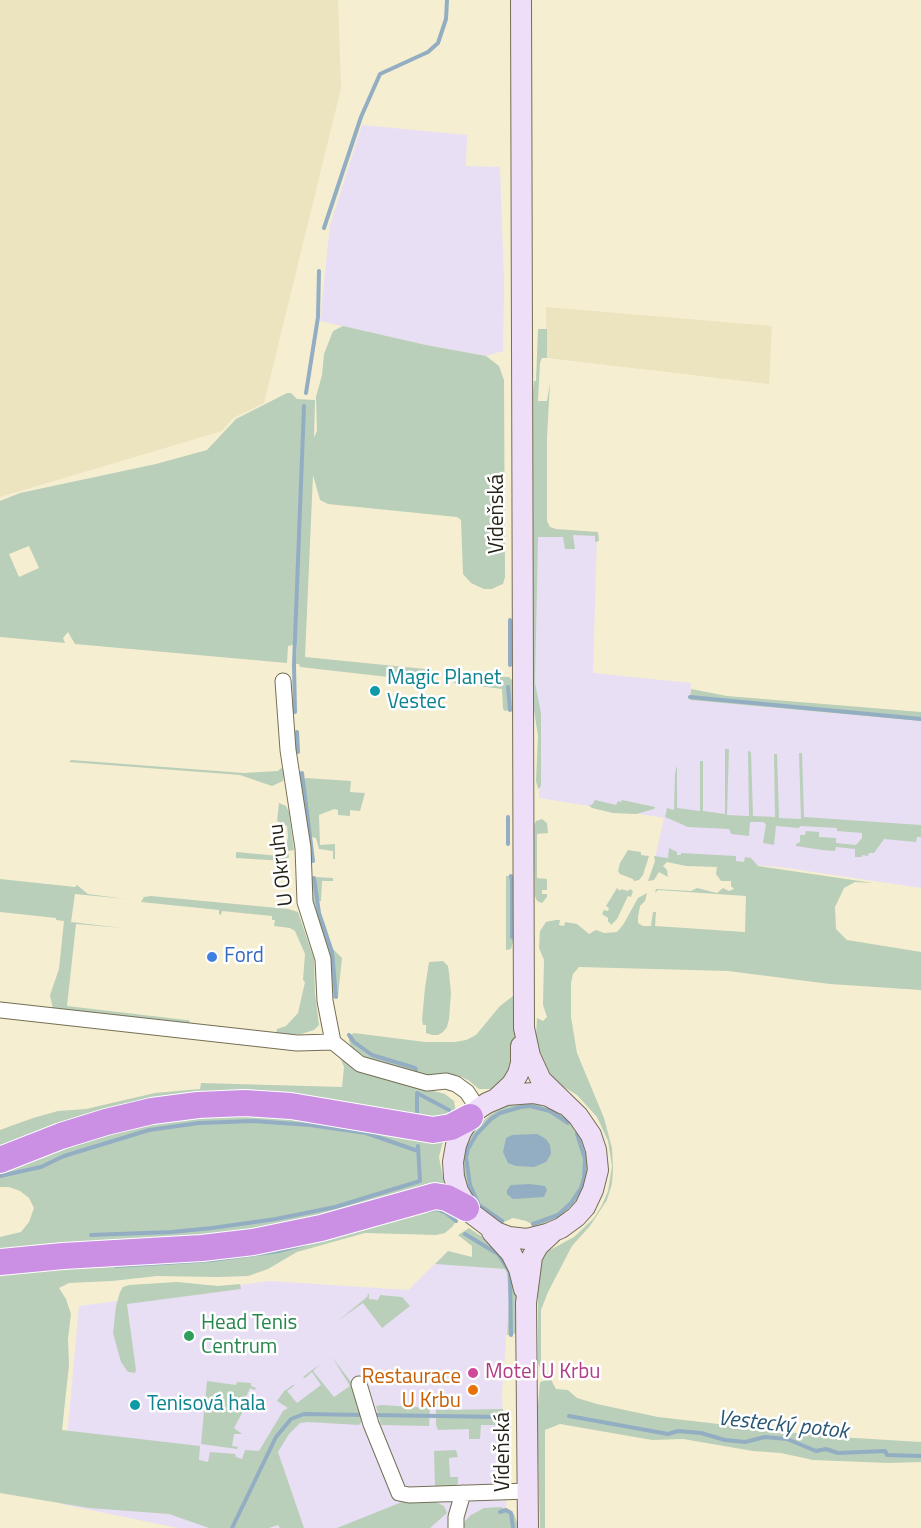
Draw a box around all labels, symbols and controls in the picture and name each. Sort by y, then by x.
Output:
street label: Vídeňská [485,474,511,554]
place label: Magic Planet Vestec [387,666,501,716]
marker: Magic Planet Vestec [368,684,382,698]
street label: U Okruhu [264,822,300,908]
place label: Ford [224,944,264,970]
marker: Ford [205,950,219,964]
place label: Head Tenis Centrum [201,1311,297,1361]
marker: Head Tenis Centrum [182,1329,196,1343]
place label: Motel U Krbu [485,1360,600,1386]
place label: Restaurace U Krbu [361,1365,461,1415]
marker: Motel U Krbu [466,1366,480,1380]
marker: Restaurace U Krbu [466,1383,480,1397]
place label: Tenisová hala [147,1392,266,1418]
marker: Tenisová hala [128,1398,142,1412]
water label: Vestecký potok [716,1406,850,1446]
street label: Vídeňská [491,1412,517,1492]

